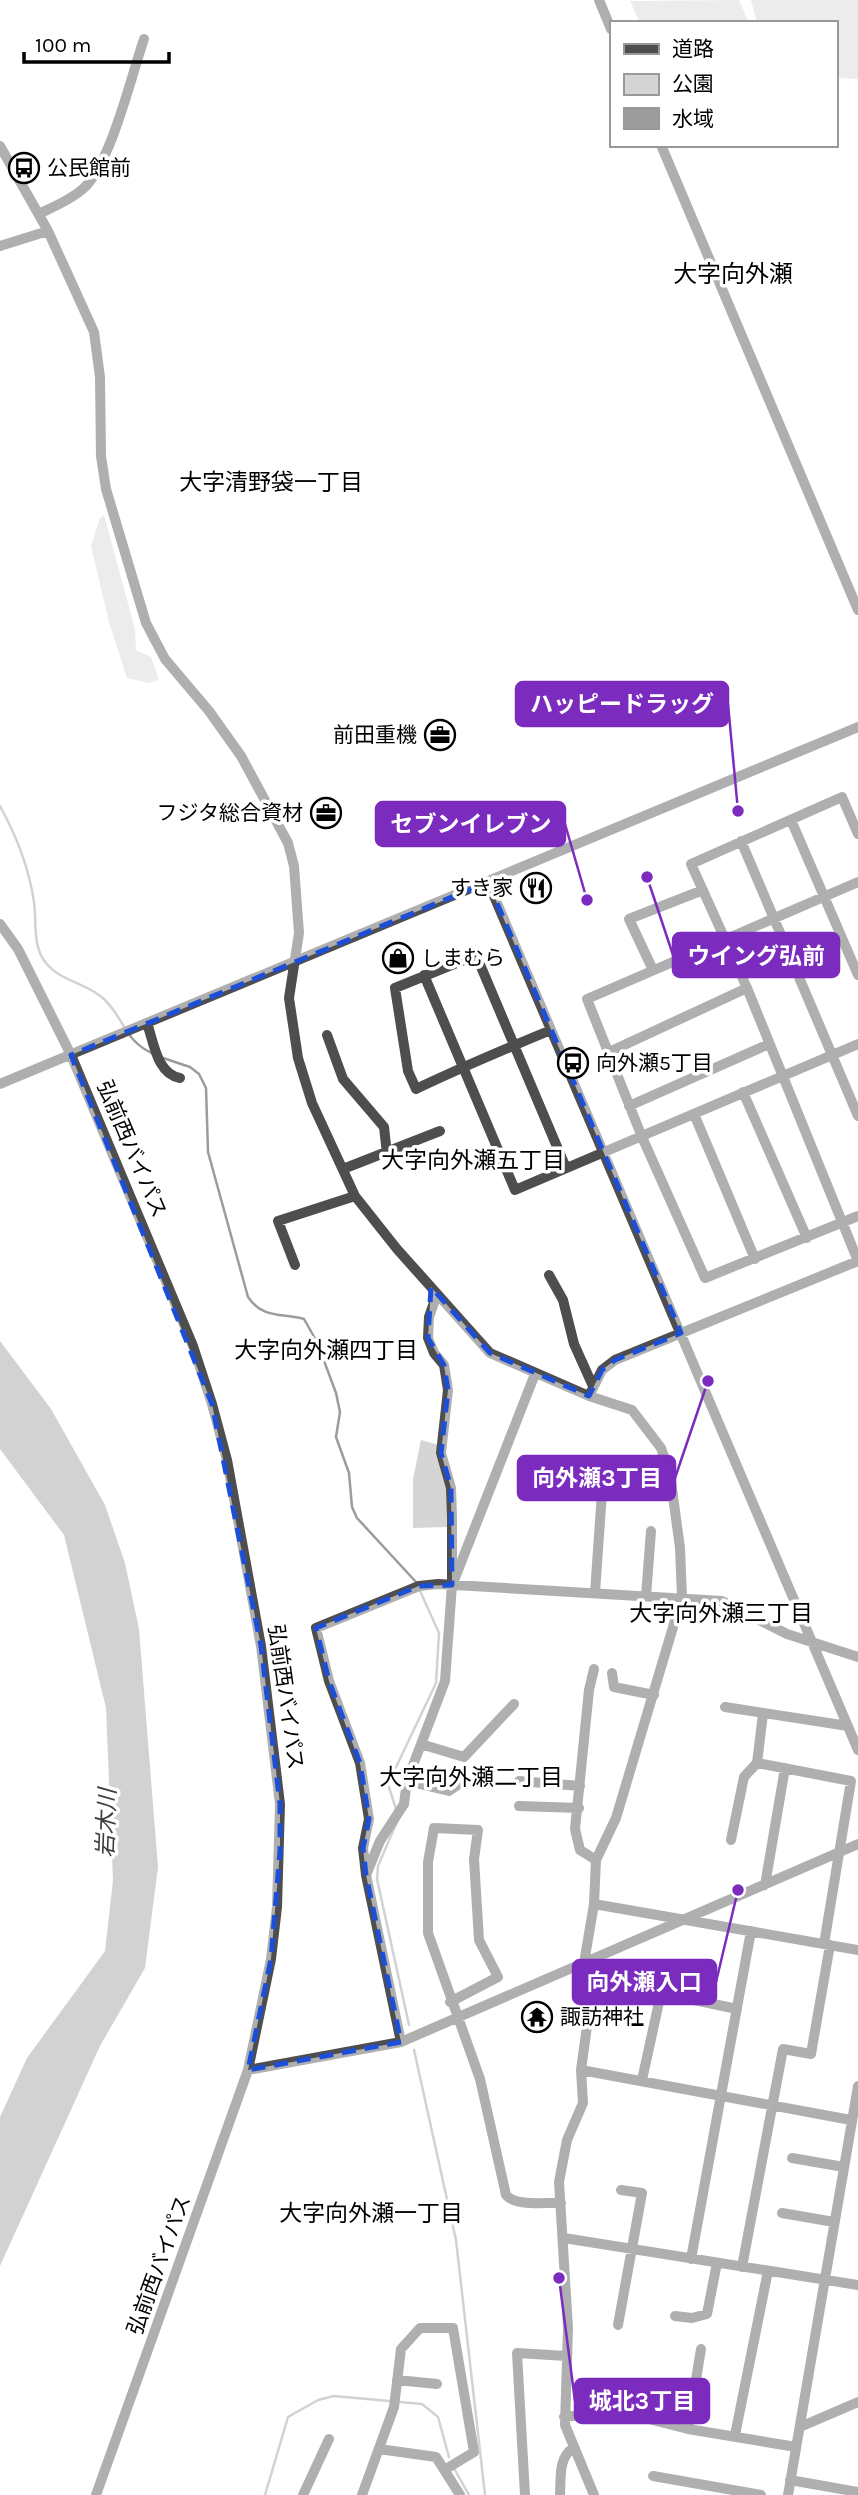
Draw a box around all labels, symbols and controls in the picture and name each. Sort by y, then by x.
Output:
scale bar [24,21,170,65]
legend [610,21,837,147]
text: 100 m [35,33,92,57]
text: 道路 [672,37,714,61]
text: 公園 [672,72,714,96]
text: 水域 [672,107,714,131]
bus stop icon: 公民館前 [7,151,41,185]
place label: 公民館前 [47,156,131,180]
district label: 大字向外瀬 [673,260,793,288]
district label: 大字清野袋一丁目 [179,469,363,496]
callout: ハッピードラッグ [516,682,728,726]
text: ハッピードラッグ [530,691,714,718]
office icon: 前田重機 [423,718,457,752]
place label: 前田重機 [333,723,417,747]
office icon: フジタ総合資材 [309,796,343,830]
place label: フジタ総合資材 [156,801,303,825]
callout: セブンイレブン [376,802,565,846]
text: セブンイレブン [391,811,552,838]
restaurant icon: すき家 [519,871,553,905]
place label: すき家 [450,876,513,900]
callout: ウイング弘前 [673,933,839,977]
shop icon: しまむら [381,941,415,975]
text: ウイング弘前 [687,943,825,970]
place label: しまむら [421,946,505,970]
bus stop icon: 向外瀬5丁目 [556,1046,590,1080]
place label: 向外瀬5丁目 [596,1051,713,1075]
street label: 弘前西バイパス [92,1077,172,1221]
district label: 大字向外瀬五丁目 [381,1147,565,1174]
district label: 大字向外瀬四丁目 [234,1337,418,1364]
callout: 向外瀬3丁目 [518,1456,675,1500]
text: 向外瀬3丁目 [532,1465,662,1492]
district label: 大字向外瀬三丁目 [629,1600,813,1627]
street label: 弘前西バイパス [264,1623,308,1771]
district label: 大字向外瀬二丁目 [379,1764,563,1791]
water label: 岩木川 [92,1785,121,1858]
callout: 向外瀬入口 [573,1960,716,2004]
text: 向外瀬入口 [587,1969,702,1996]
temple icon: 諏訪神社 [520,2000,554,2034]
place label: 諏訪神社 [560,2005,644,2029]
street label: 弘前西バイパス [123,2192,195,2338]
district label: 大字向外瀬一丁目 [279,2200,463,2227]
callout: 城北3丁目 [575,2379,709,2423]
text: 城北3丁目 [589,2388,695,2415]

